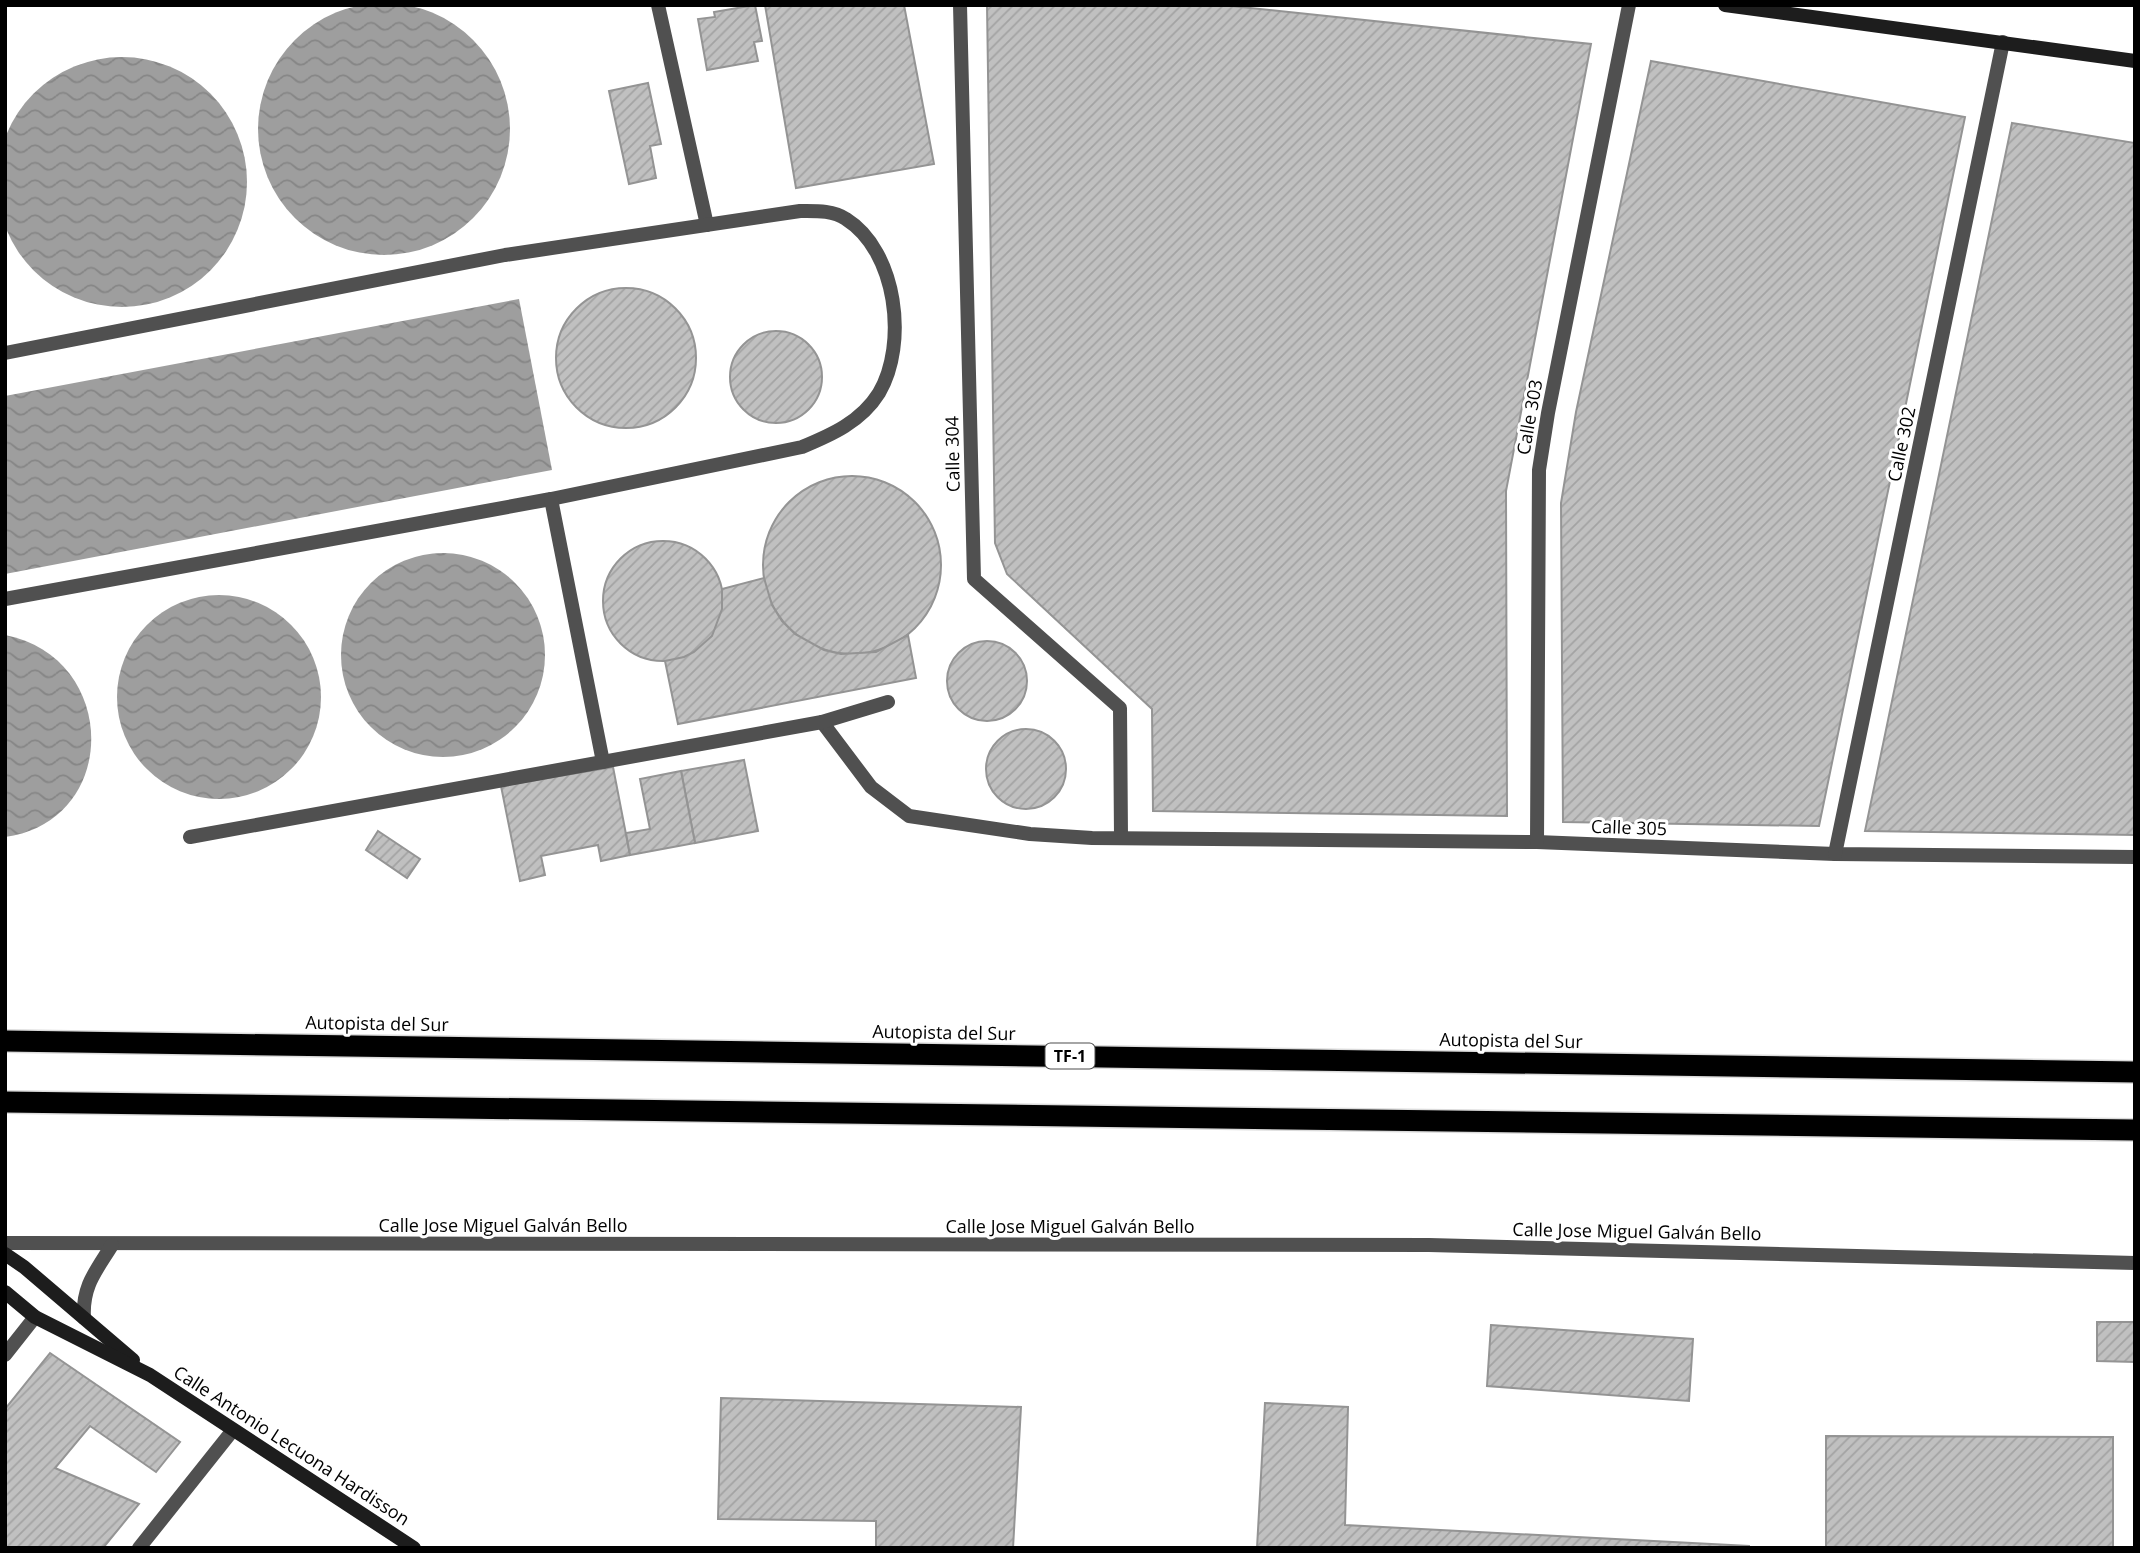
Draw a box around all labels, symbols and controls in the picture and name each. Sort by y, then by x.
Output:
street label: Calle 303 [1511,377,1547,457]
street label: Calle 302 [1881,404,1921,484]
street label: Calle 304 [939,416,965,492]
street label: Calle 305 [1591,814,1667,840]
street label: Autopista del Sur [305,1010,450,1036]
street label: Autopista del Sur [872,1019,1017,1045]
street label: Autopista del Sur [1439,1027,1584,1053]
road number: TF-1 [1046,1044,1094,1068]
street label: Calle Jose Miguel Galván Bello [378,1213,628,1237]
street label: Calle Jose Miguel Galván Bello [945,1214,1195,1238]
street label: Calle Jose Miguel Galván Bello [1512,1217,1762,1245]
street label: Calle Antonio Lecuona Hardisson [169,1360,415,1530]

